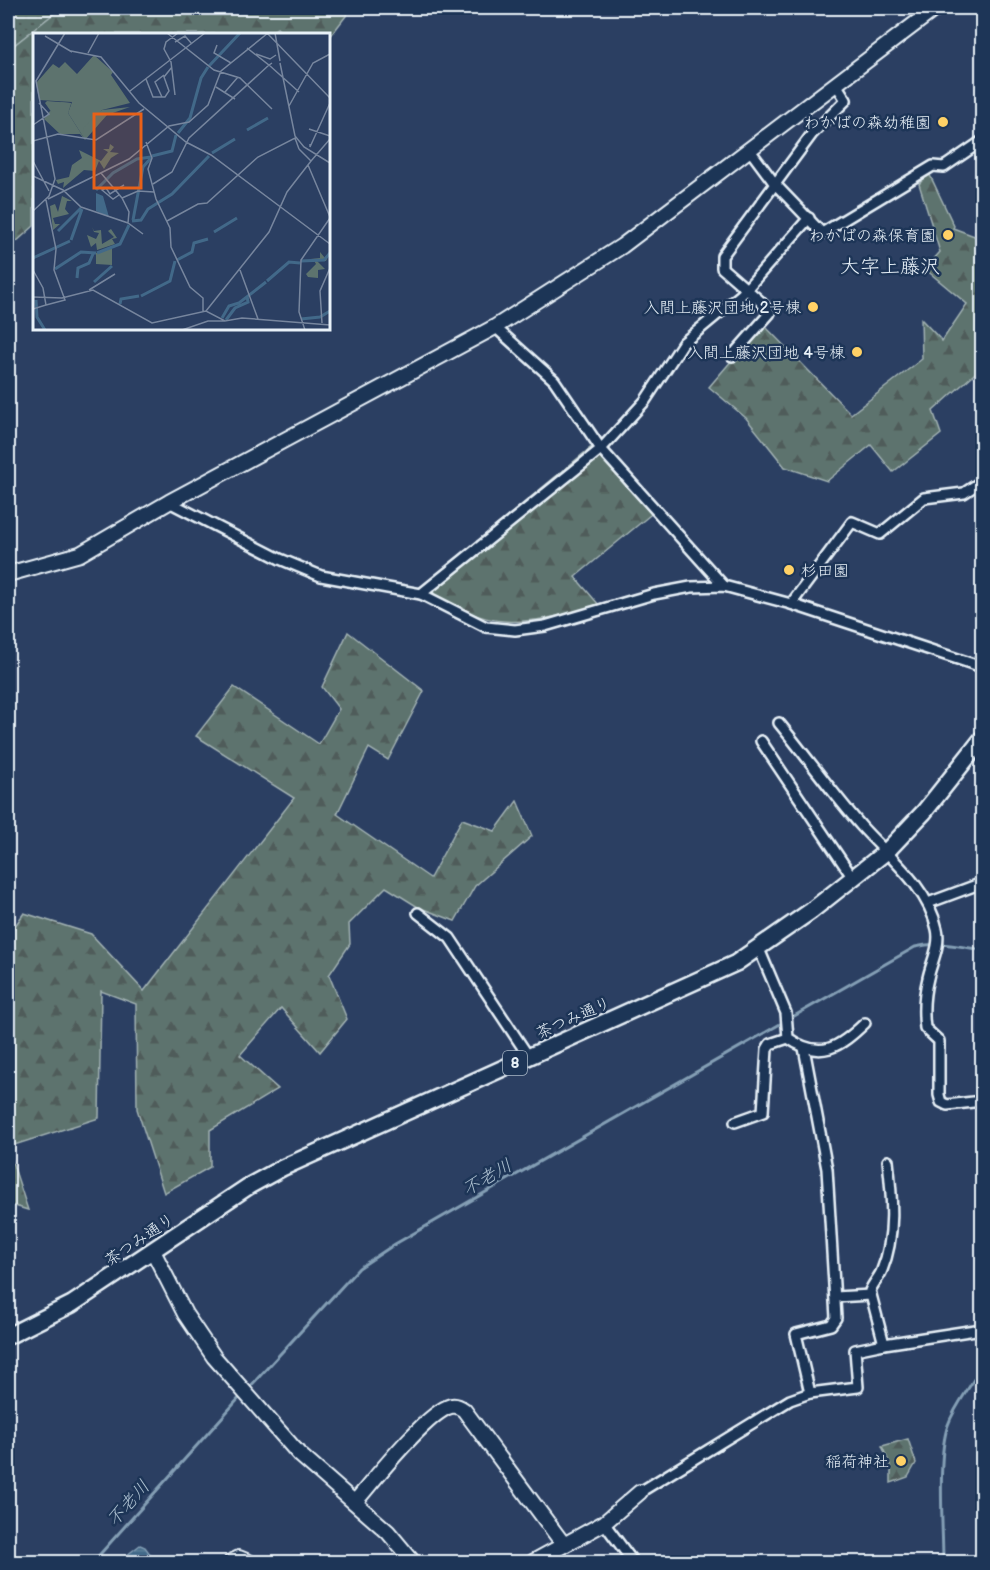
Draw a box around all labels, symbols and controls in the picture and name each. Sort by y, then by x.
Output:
inset map [33,33,330,330]
place label: わかばの森幼稚園 [804,114,931,133]
marker: わかばの森幼稚園 [936,115,950,129]
place label: わかばの森保育園 [809,227,936,246]
marker: わかばの森保育園 [941,228,955,242]
district label: 大字上藤沢 [840,255,940,279]
place label: 入間上藤沢団地 2号棟 [643,299,801,318]
marker: 入間上藤沢団地 2号棟 [806,300,820,314]
place label: 入間上藤沢団地 4号棟 [687,344,845,363]
marker: 入間上藤沢団地 4号棟 [850,345,864,359]
place label: 杉田園 [801,562,849,581]
marker: 杉田園 [782,563,796,577]
street label: 茶つみ通り [533,993,614,1043]
road number: 8 [503,1051,527,1075]
water label: 不老川 [459,1155,516,1200]
street label: 茶つみ通り [101,1210,178,1270]
place label: 稲荷神社 [825,1453,889,1472]
marker: 稲荷神社 [894,1454,908,1468]
water label: 不老川 [103,1476,154,1530]

